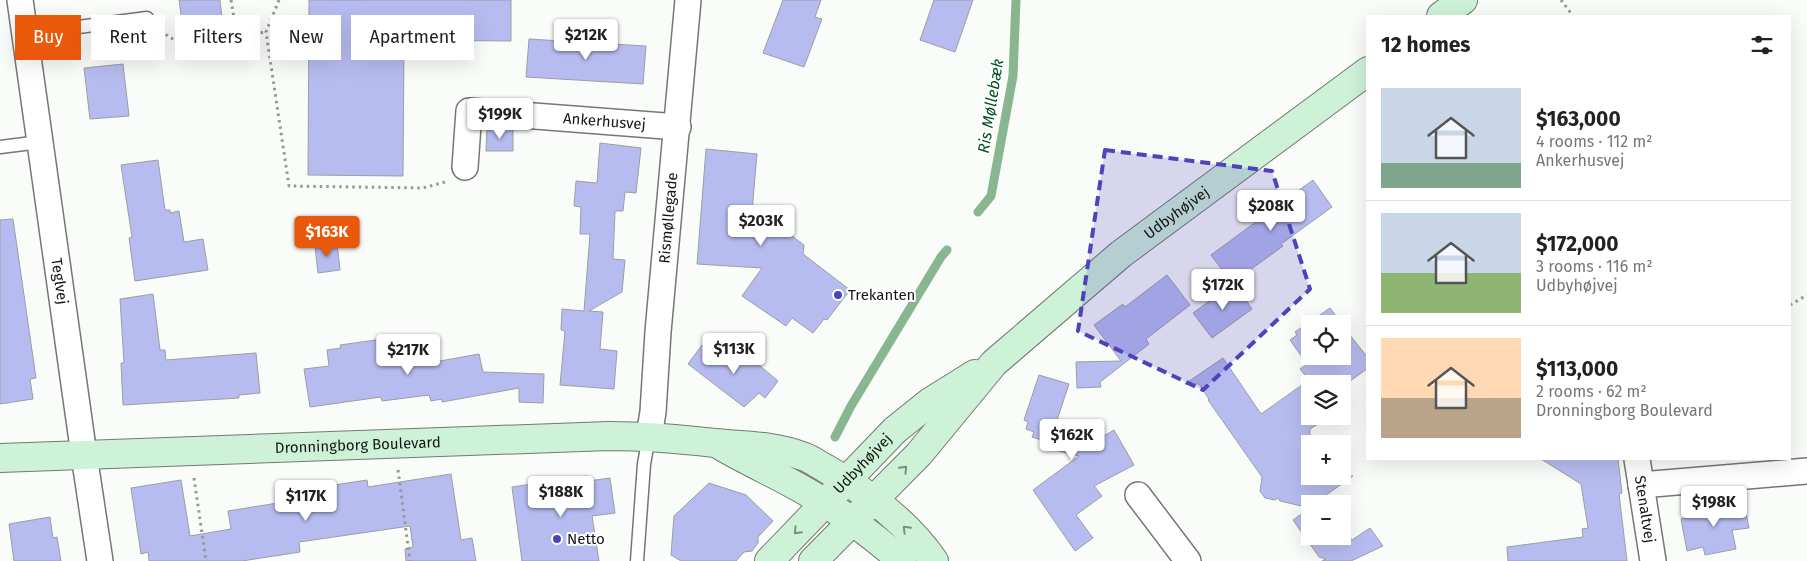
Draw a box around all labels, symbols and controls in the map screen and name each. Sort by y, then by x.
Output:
chip: Buy [15,15,81,60]
chip: Rent [91,15,165,60]
chip: Filters [175,15,260,60]
chip: New [270,15,341,60]
chip: Apartment [351,15,474,60]
pin: $212K [551,18,621,61]
text: $212K [565,25,607,44]
icon: filters [1748,31,1776,59]
text: 12 homes [1381,32,1470,58]
water label: Ris Møllebæk [974,57,1007,155]
pin: $199K [465,98,535,140]
text: $199K [478,104,522,123]
text: $163,000 [1536,106,1621,132]
icon: home [1421,108,1481,168]
street label: Ankerhusvej [562,109,647,134]
text: 4 rooms · 112 m² [1536,132,1652,151]
text: Ankerhusvej [1536,151,1624,170]
street label: Rismøllegade [655,171,681,264]
street label: Udbyhøjvej [1140,183,1213,243]
pin: $208K [1236,190,1306,232]
text: $208K [1248,196,1294,215]
pin: $203K [726,204,796,247]
text: $203K [739,211,783,230]
pin: $163K [292,216,362,258]
text: $163K [306,222,348,241]
text: $172,000 [1536,231,1619,257]
icon: home [1421,233,1481,293]
street label: Teglvej [47,257,72,306]
text: 3 rooms · 116 m² [1536,257,1653,276]
pin: $172K [1188,268,1258,311]
text: $172K [1202,275,1244,294]
text: Udbyhøjvej [1536,276,1618,295]
place label: Trekanten [848,286,915,304]
marker: Trekanten [832,289,844,301]
map controls [1301,315,1351,545]
button: locate [1301,315,1351,365]
pin: $113K [699,332,769,375]
pin: $217K [373,334,443,376]
text: $113K [713,339,755,358]
text: $217K [387,340,429,359]
text: $113,000 [1536,356,1618,382]
icon: home [1421,358,1481,418]
button: layers [1301,375,1351,425]
text: 2 rooms · 62 m² [1536,382,1647,401]
text: Dronningborg Boulevard [1536,401,1713,420]
pin: $162K [1037,418,1107,461]
text: $162K [1051,425,1093,444]
street label: Udbyhøjvej [830,430,896,498]
street label: Dronningborg Boulevard [274,433,441,457]
button: + [1301,435,1351,485]
one-way arrow [898,465,907,474]
street label: Stenaltvej [1631,474,1659,544]
pin: $188K [526,476,596,518]
pin: $117K [271,480,341,522]
text: $188K [539,482,583,501]
text: $117K [286,486,326,505]
pin: $198K [1679,486,1749,528]
text: $198K [1692,492,1736,511]
button: − [1301,495,1351,545]
one-way arrow [793,526,802,535]
one-way arrow [903,526,912,535]
place label: Netto [567,530,605,548]
marker: Netto [551,533,563,545]

